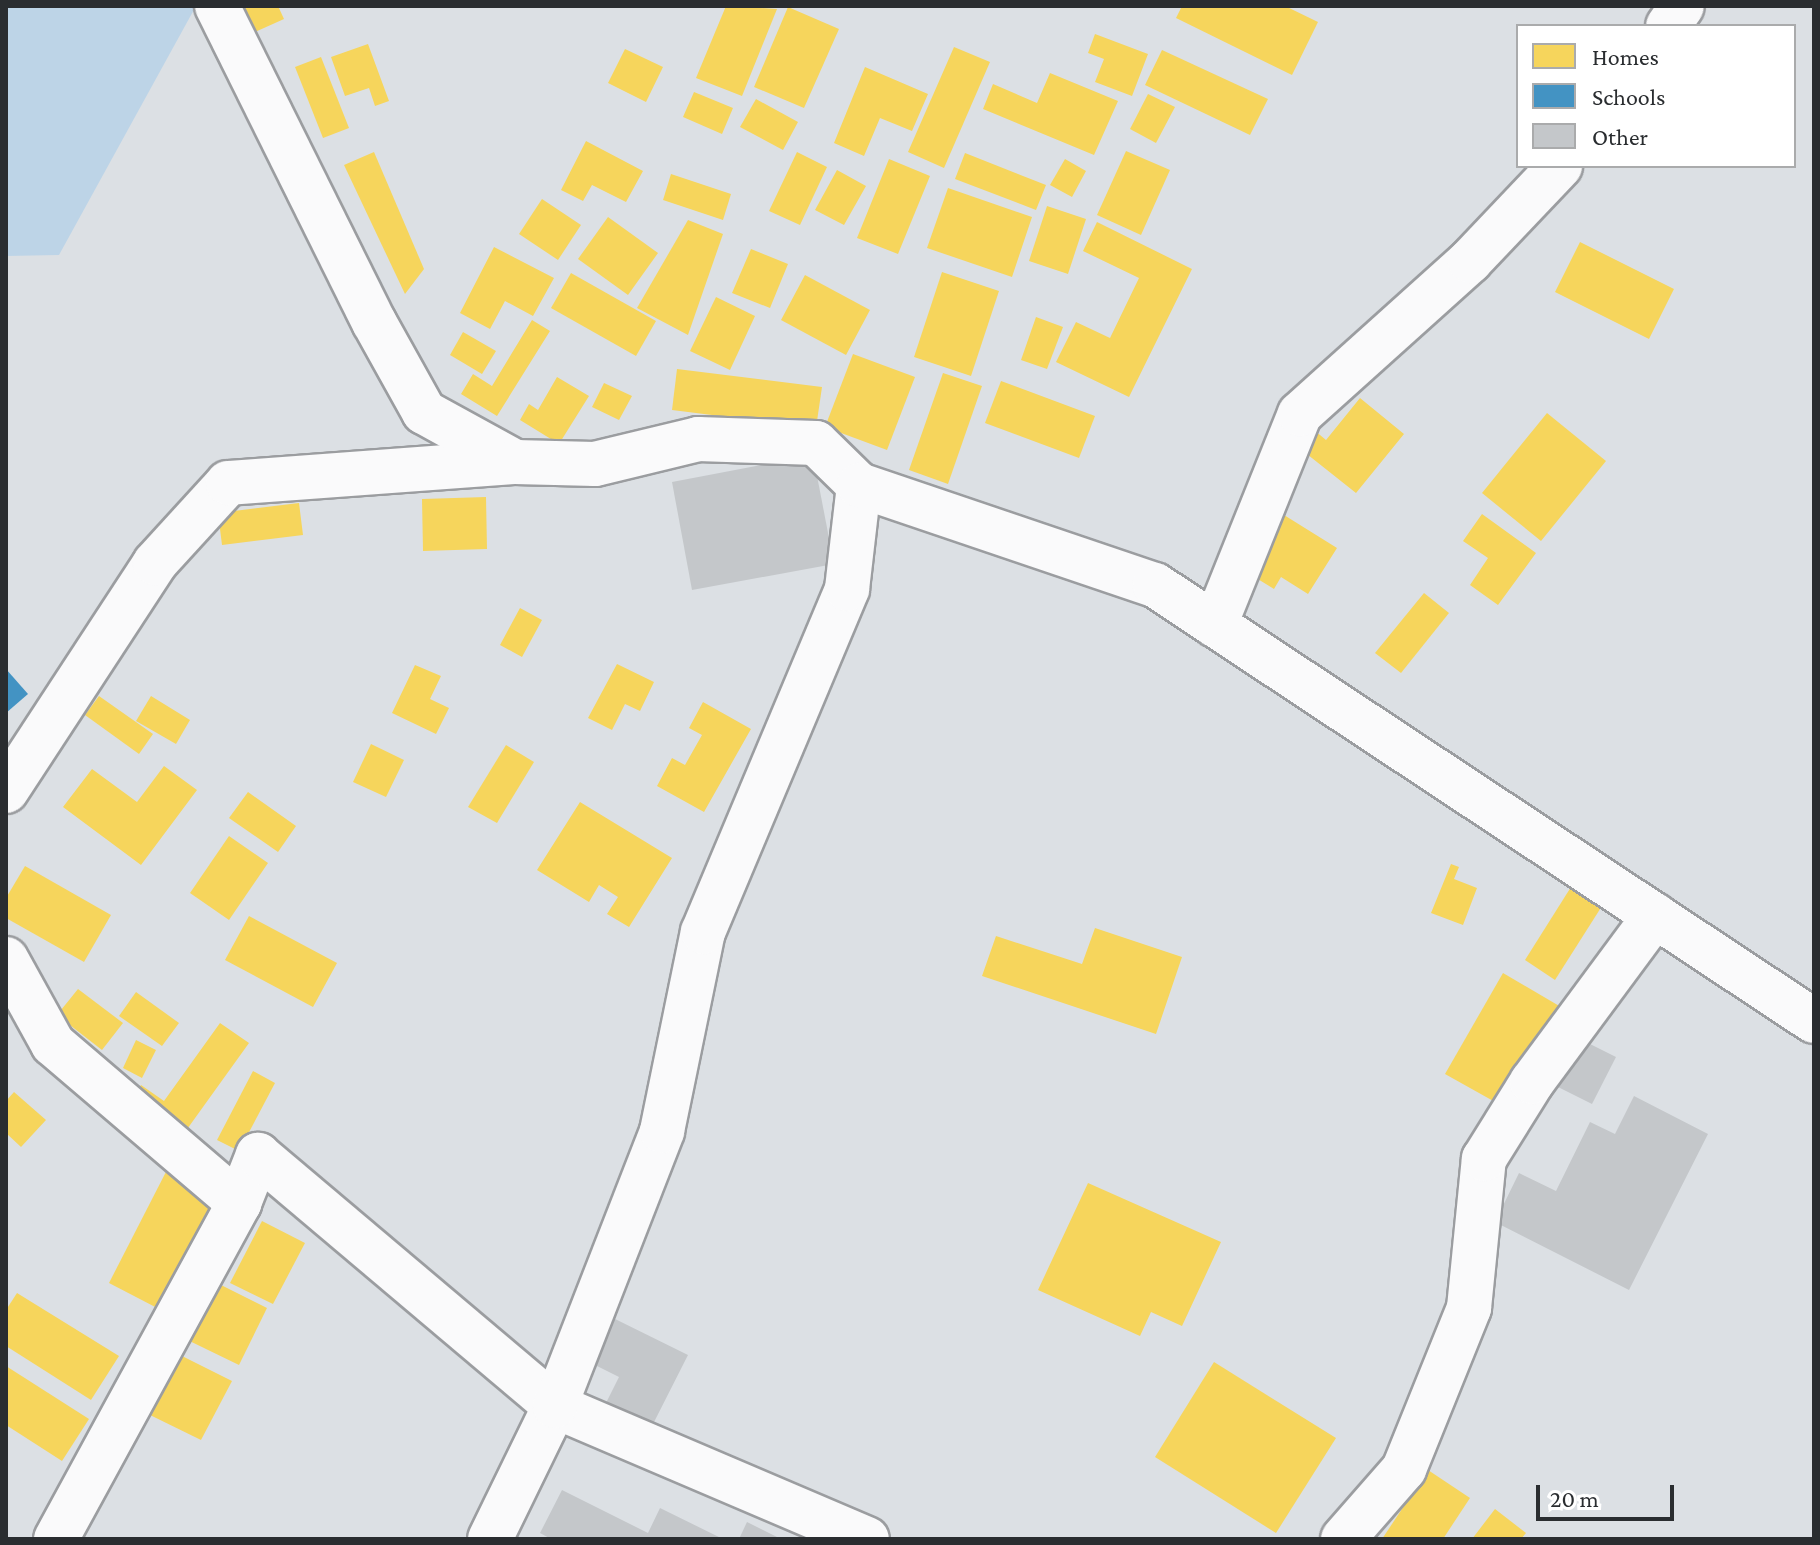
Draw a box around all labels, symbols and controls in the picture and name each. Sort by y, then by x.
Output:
legend [1516,24,1796,168]
text: Homes [1592,43,1659,70]
text: Schools [1592,83,1666,110]
text: Other [1592,123,1648,150]
scale bar [1540,1469,1678,1519]
text: 20 m [1550,1485,1599,1512]

